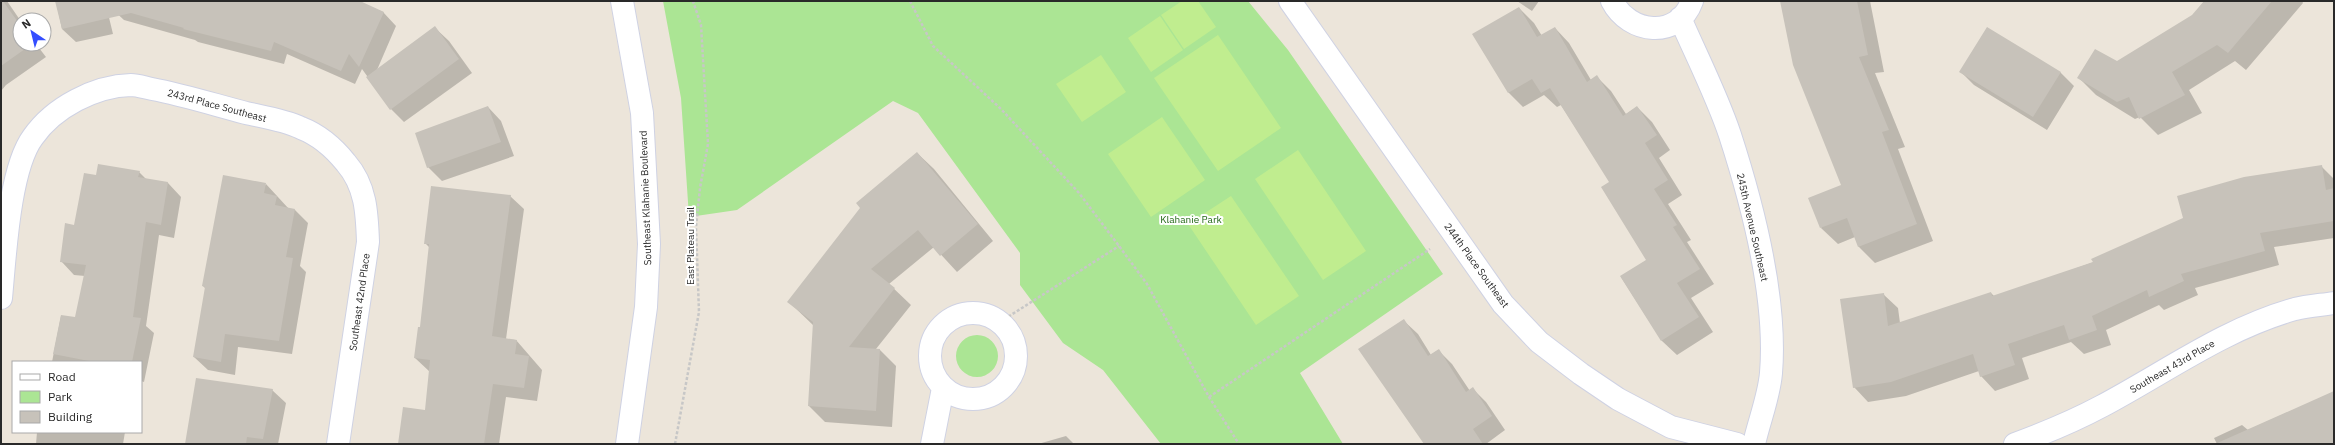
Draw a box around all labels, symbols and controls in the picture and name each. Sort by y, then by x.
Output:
north arrow [12,12,52,52]
text: N [19,16,34,32]
street label: 243rd Place Southeast [166,86,268,125]
street label: Southeast Klahanie Boulevard [637,130,654,266]
street label: 245th Avenue Southeast [1734,172,1771,283]
street label: East Plateau Trail [684,207,697,285]
park label: Klahanie Park [1160,213,1223,226]
street label: 244th Place Southeast [1441,220,1512,311]
street label: Southeast 42nd Place [346,252,373,352]
street label: Southeast 43rd Place [2127,337,2218,396]
legend [12,361,142,433]
text: Road [48,369,76,384]
text: Park [48,389,73,404]
text: Building [48,409,93,424]

